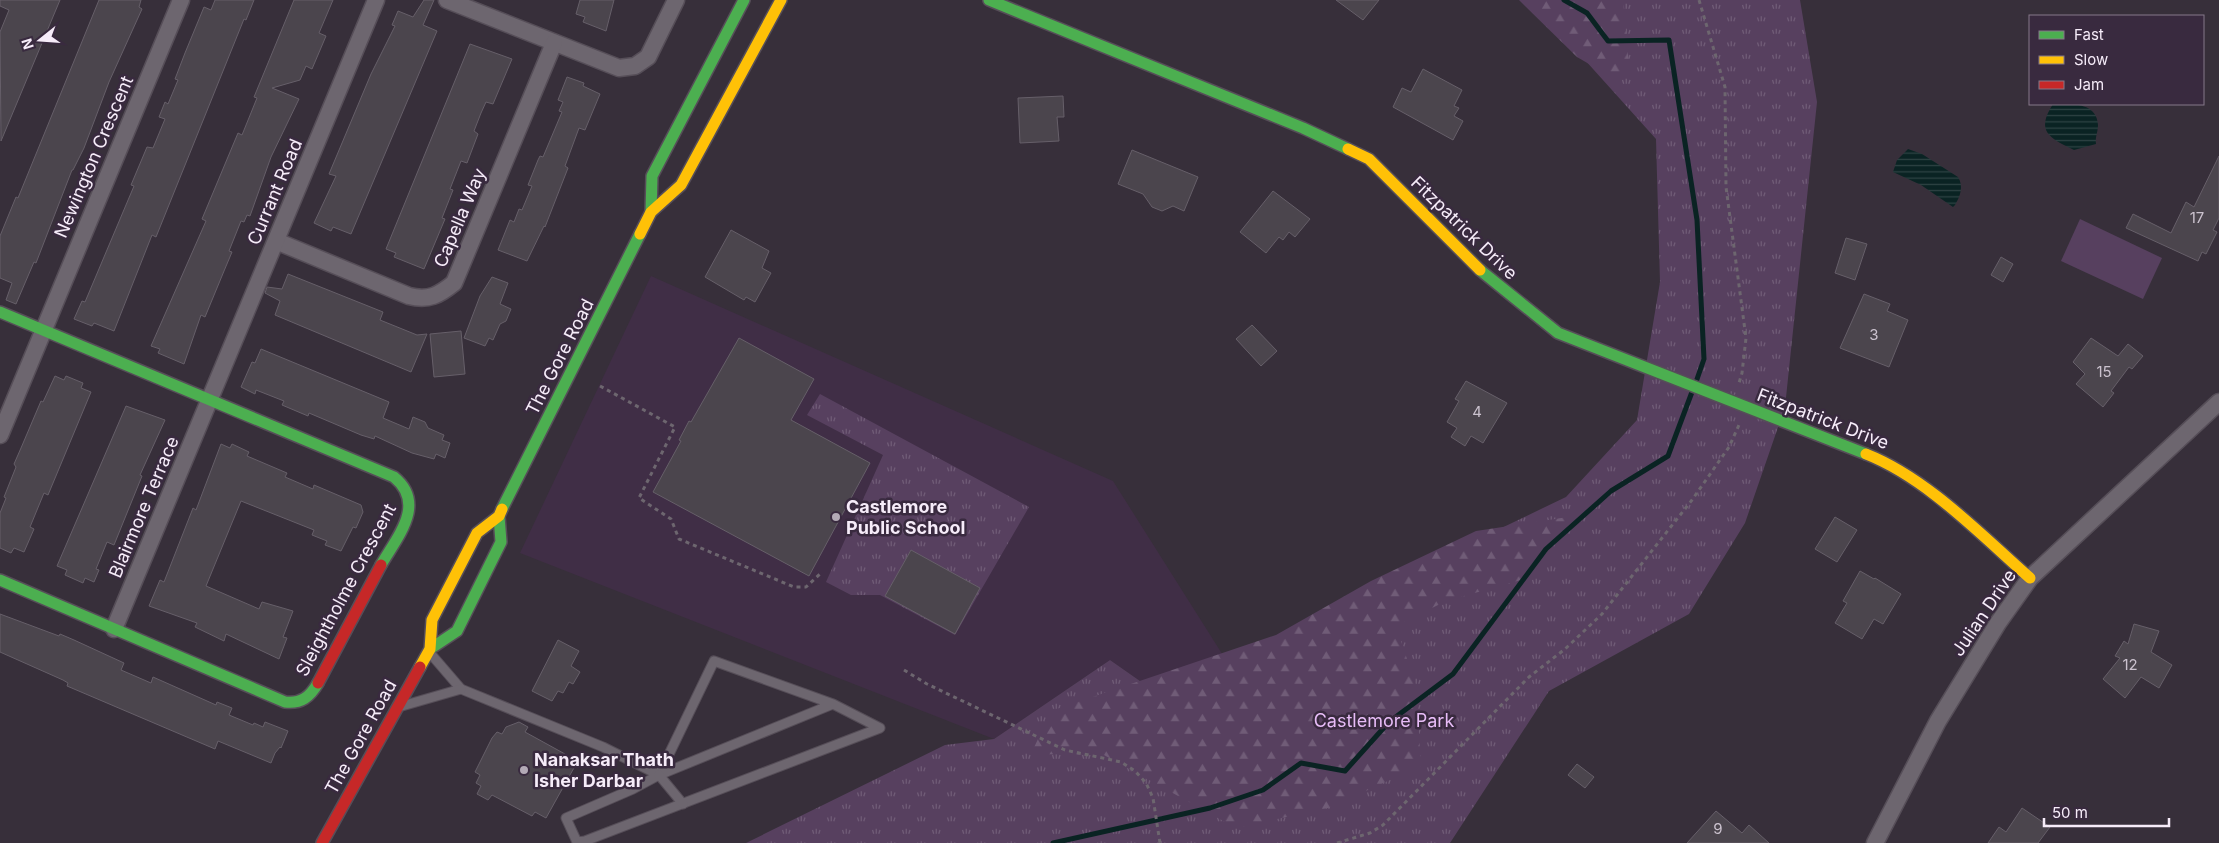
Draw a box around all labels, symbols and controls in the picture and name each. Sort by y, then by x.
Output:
north arrow [15,15,65,65]
legend [2029,15,2204,105]
text: Fast [2074,25,2104,44]
text: N [17,36,37,52]
text: Slow [2074,50,2108,69]
street label: Newington Crescent [50,73,137,241]
text: Jam [2074,75,2104,94]
street label: Currant Road [243,136,306,248]
street label: Capella Way [429,165,490,270]
street label: Fitzpatrick Drive [1407,172,1522,284]
house number: 17 [2190,208,2204,227]
street label: The Gore Road [521,295,598,418]
house number: 3 [1869,325,1879,344]
house number: 15 [2096,362,2112,381]
street label: Fitzpatrick Drive [1754,384,1892,453]
house number: 4 [1472,402,1482,421]
street label: Blairmore Terrace [104,433,183,581]
place label: Castlemore Public School [846,496,965,538]
street label: Sleightholme Crescent [291,500,400,680]
marker: Castlemore Public School [830,511,842,523]
street label: Julian Drive [1947,565,2020,660]
house number: 12 [2122,655,2138,674]
street label: The Gore Road [320,676,401,798]
park label: Castlemore Park [1314,710,1454,731]
place label: Nanaksar Thath Isher Darbar [534,749,674,791]
marker: Nanaksar Thath Isher Darbar [518,764,530,776]
scale bar [2044,796,2169,828]
text: 50 m [2052,803,2088,822]
house number: 9 [1713,819,1723,838]

